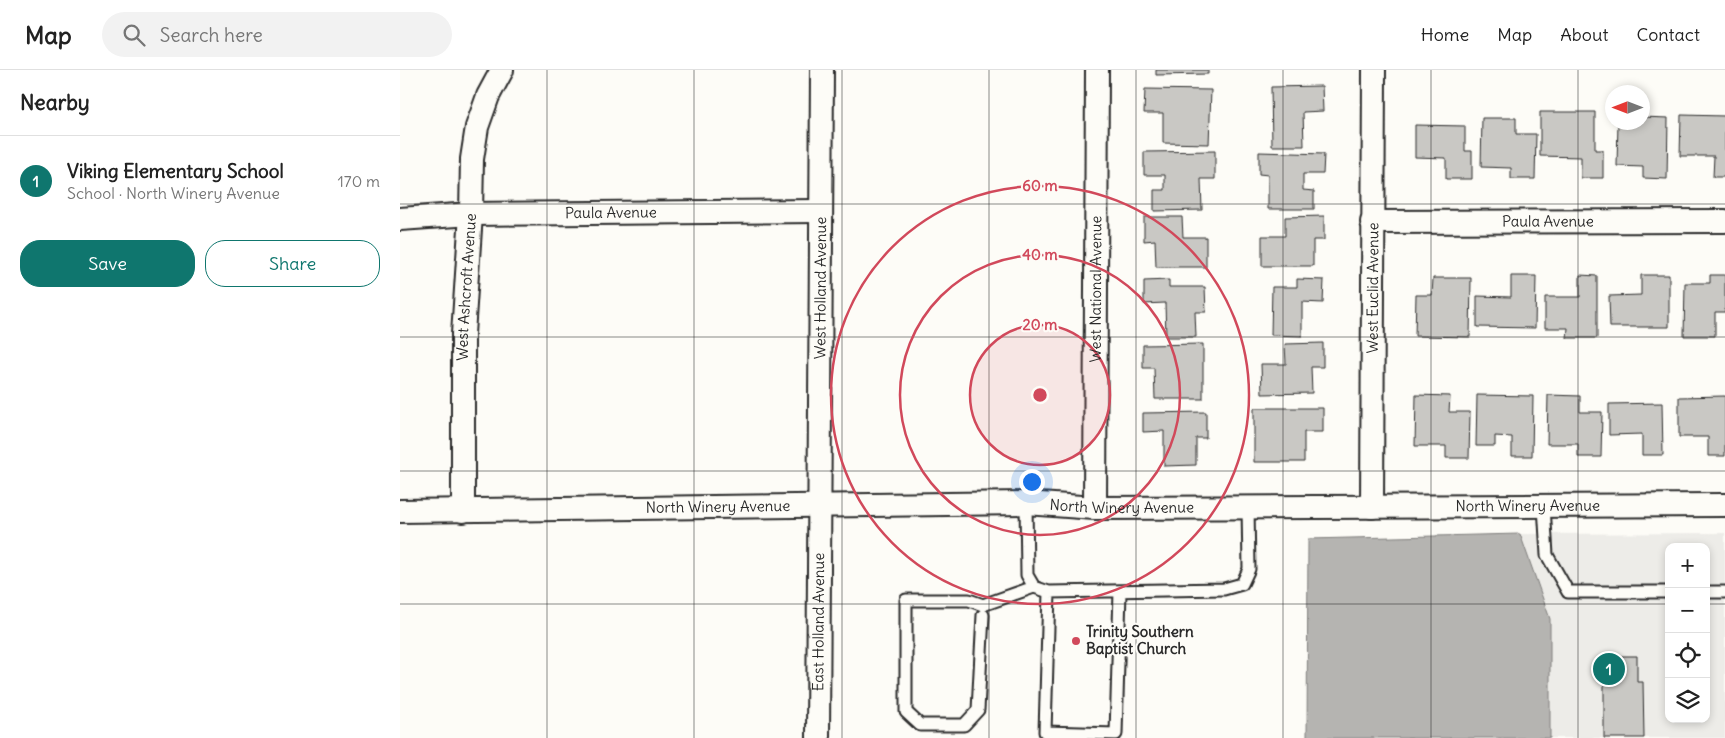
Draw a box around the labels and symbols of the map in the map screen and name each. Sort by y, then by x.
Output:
north arrow [1605,85,1650,130]
text: 60 m [1022,176,1058,195]
street label: Paula Avenue [565,202,657,222]
street label: Paula Avenue [1502,211,1594,231]
street label: West Ashcroft Avenue [453,213,480,361]
street label: West National Avenue [1086,216,1105,362]
street label: West Holland Avenue [810,217,830,359]
street label: West Euclid Avenue [1363,222,1382,354]
text: 40 m [1022,245,1058,264]
text: 20 m [1023,315,1057,334]
centre of rings [1031,386,1049,404]
your location [1019,469,1045,495]
street label: North Winery Avenue [1049,495,1194,517]
street label: North Winery Avenue [646,496,790,517]
street label: North Winery Avenue [1455,496,1600,515]
street label: East Holland Avenue [808,553,828,691]
place label: Trinity Southern Baptist Church [1086,622,1194,659]
marker: Trinity Southern Baptist Church [1070,635,1082,647]
pin: 1 [1593,650,1625,688]

